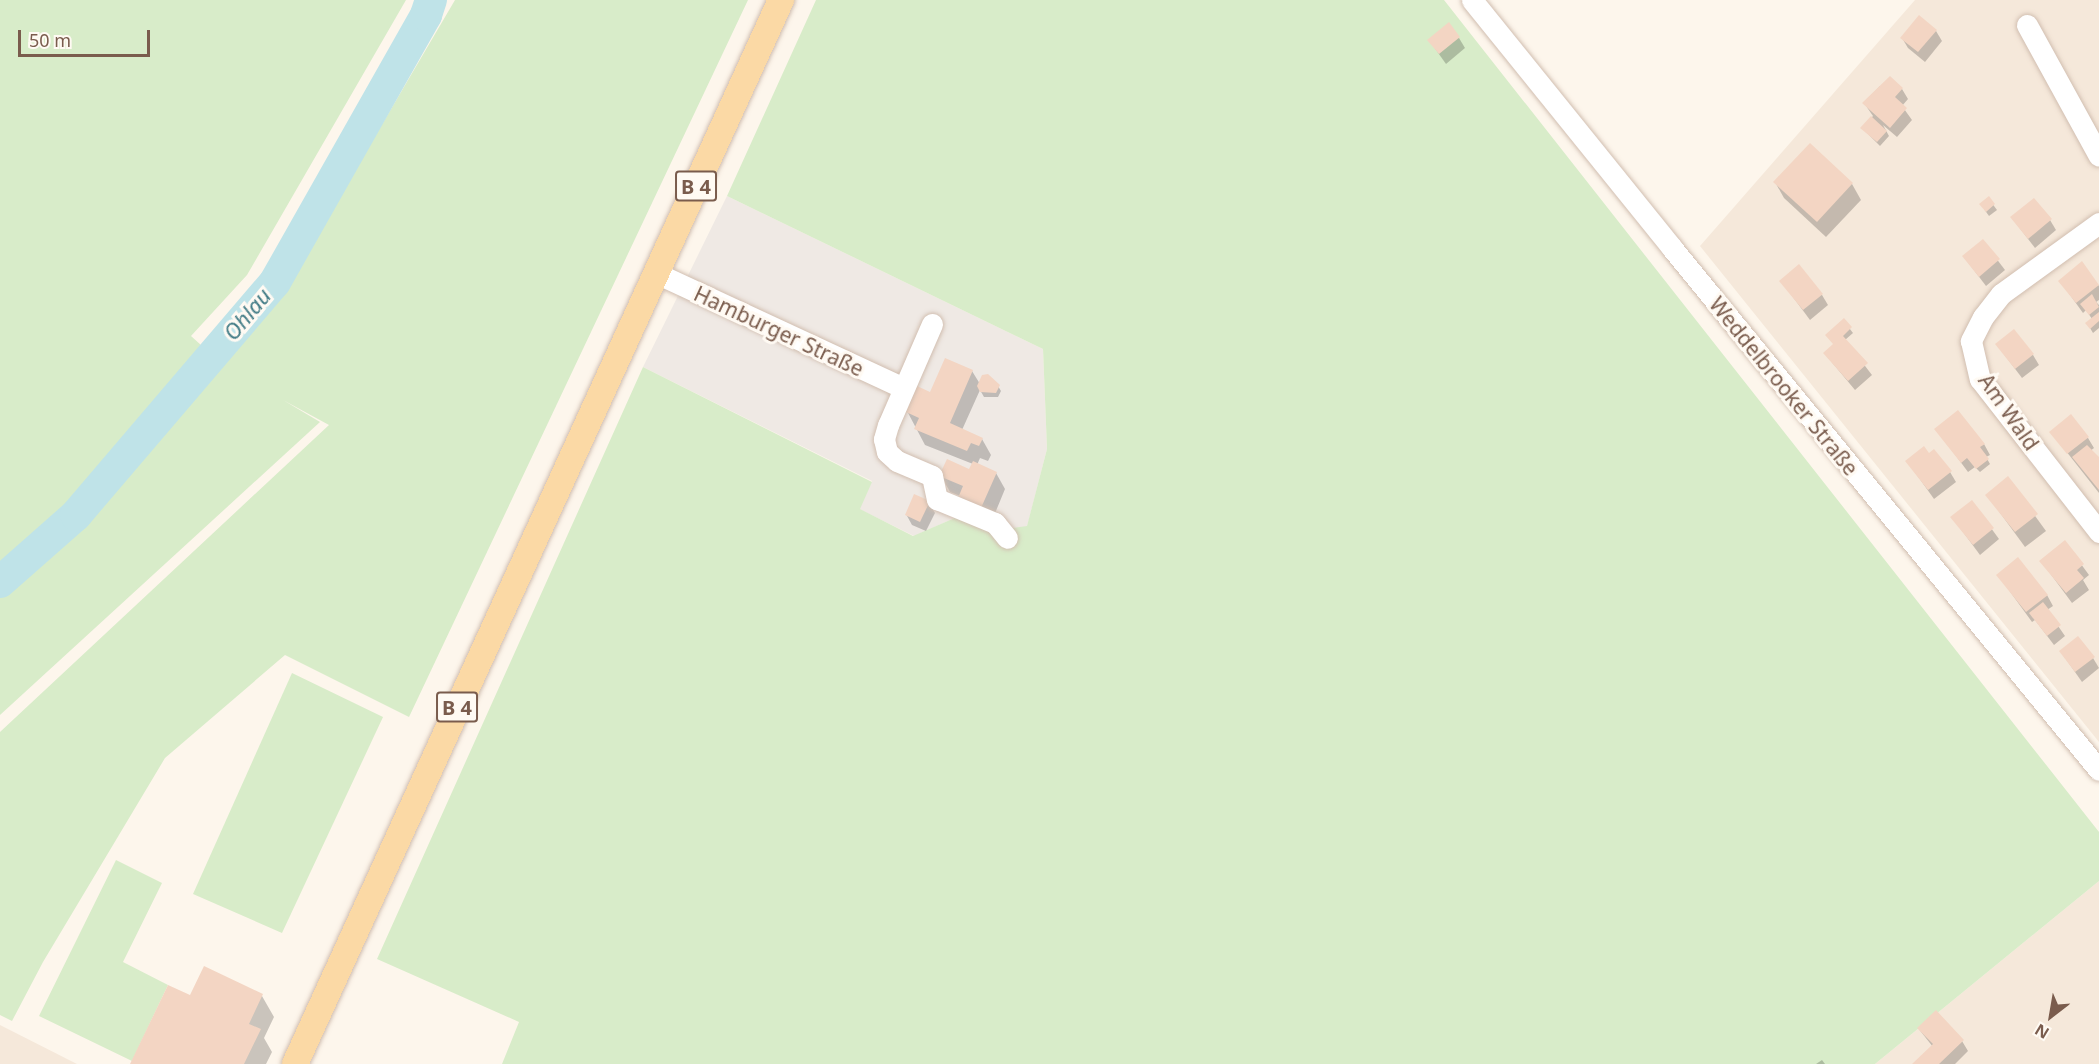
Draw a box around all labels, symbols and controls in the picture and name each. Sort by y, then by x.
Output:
scale bar [21,18,153,56]
text: 50 m [29,28,71,52]
road number: B 4 [675,169,717,203]
street label: Hamburger Straße [690,281,868,381]
water label: Ohlau [218,283,276,345]
street label: Weddelbrooker Straße [1704,292,1864,480]
street label: Am Wald [1974,369,2044,455]
road number: B 4 [436,690,478,724]
north arrow [2021,986,2081,1046]
text: N [2030,1019,2053,1044]

